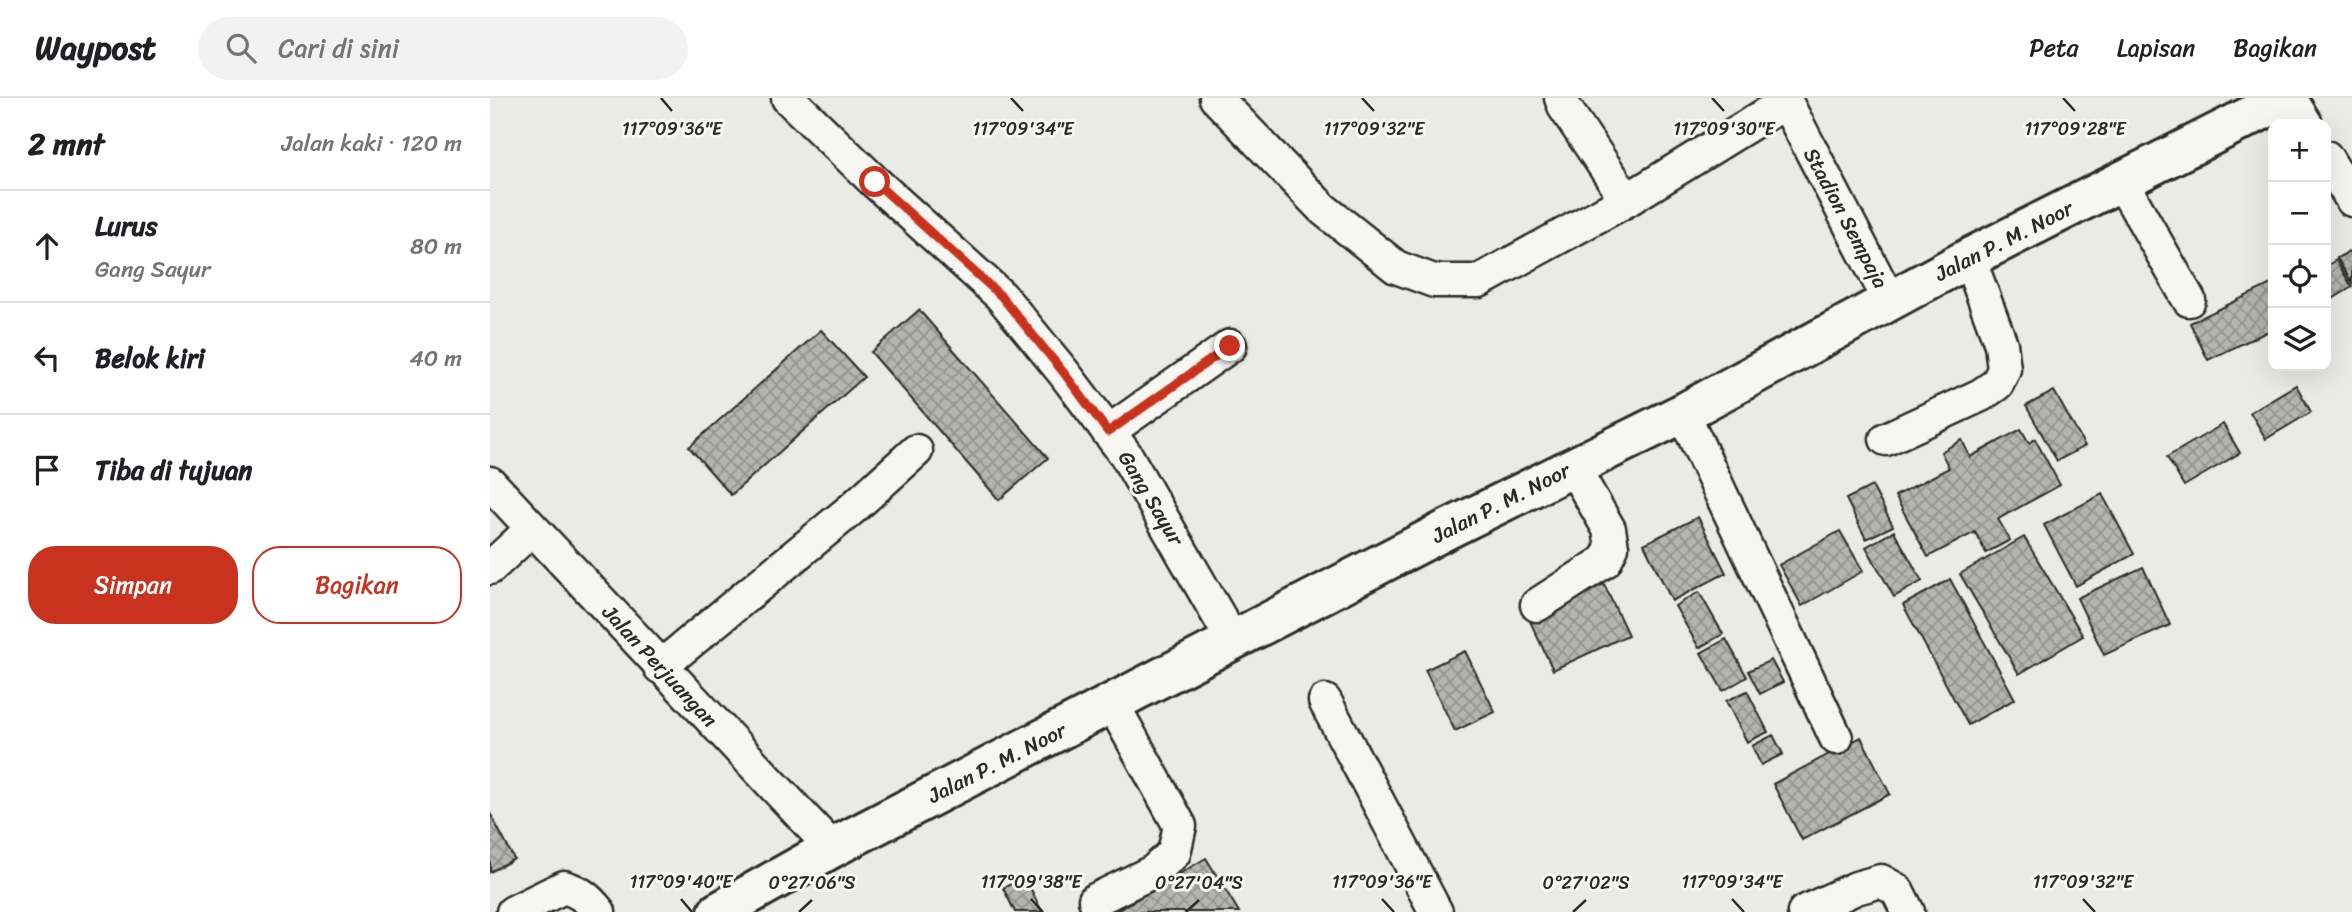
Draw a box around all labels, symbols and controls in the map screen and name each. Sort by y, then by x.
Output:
search box [198,17,688,80]
text: Waypost [35,19,156,77]
text: Cari di sini [278,25,399,71]
text: Peta [2029,27,2079,69]
text: Lapisan [2117,27,2195,69]
text: Bagikan [2233,27,2317,69]
icon: search [222,29,260,67]
text: 117°09'36"E [622,113,723,145]
text: 117°09'34"E [972,113,1075,145]
text: 117°09'32"E [1324,113,1425,145]
text: 117°09'30"E [1673,113,1776,145]
text: 117°09'28"E [2024,113,2127,145]
text: 2 mnt [28,117,104,171]
map controls [2268,119,2331,371]
button: + [2268,119,2331,182]
text: Jalan kaki · 120 m [281,123,462,164]
street label: Stadion Sempaja [1793,140,1899,296]
route start [859,166,890,197]
button: − [2268,182,2331,245]
street label: Jalan P. M. Noor [1927,189,2081,293]
text: Lurus [95,203,158,249]
text: 80 m [410,226,462,267]
icon: ahead [28,227,66,265]
button: locate [2268,245,2331,308]
text: Gang Sayur [95,249,210,290]
button: layers [2268,308,2331,371]
route end [1214,330,1245,361]
text: Belok kiri [95,335,205,381]
text: 40 m [409,338,462,379]
icon: left [28,339,66,377]
street label: Gang Sayur [1108,443,1195,554]
text: Tiba di tujuan [95,447,252,493]
icon: arrive [28,451,66,489]
street label: Jalan P. M. Noor [1424,451,1578,555]
button: Simpan [28,546,238,624]
button: Bagikan [252,546,462,624]
street label: Jalan Perjuangan [592,595,727,736]
street label: Jalan P. M. Noor [920,711,1074,815]
text: 117°09'40"E [630,866,733,898]
text: 117°09'38"E [981,866,1082,898]
text: 117°09'36"E [1332,866,1433,898]
text: 117°09'34"E [1681,866,1784,898]
text: 117°09'32"E [2033,866,2134,898]
text: 0°27'06"S [769,867,855,899]
text: 0°27'04"S [1155,867,1243,899]
text: 0°27'02"S [1543,867,1629,899]

